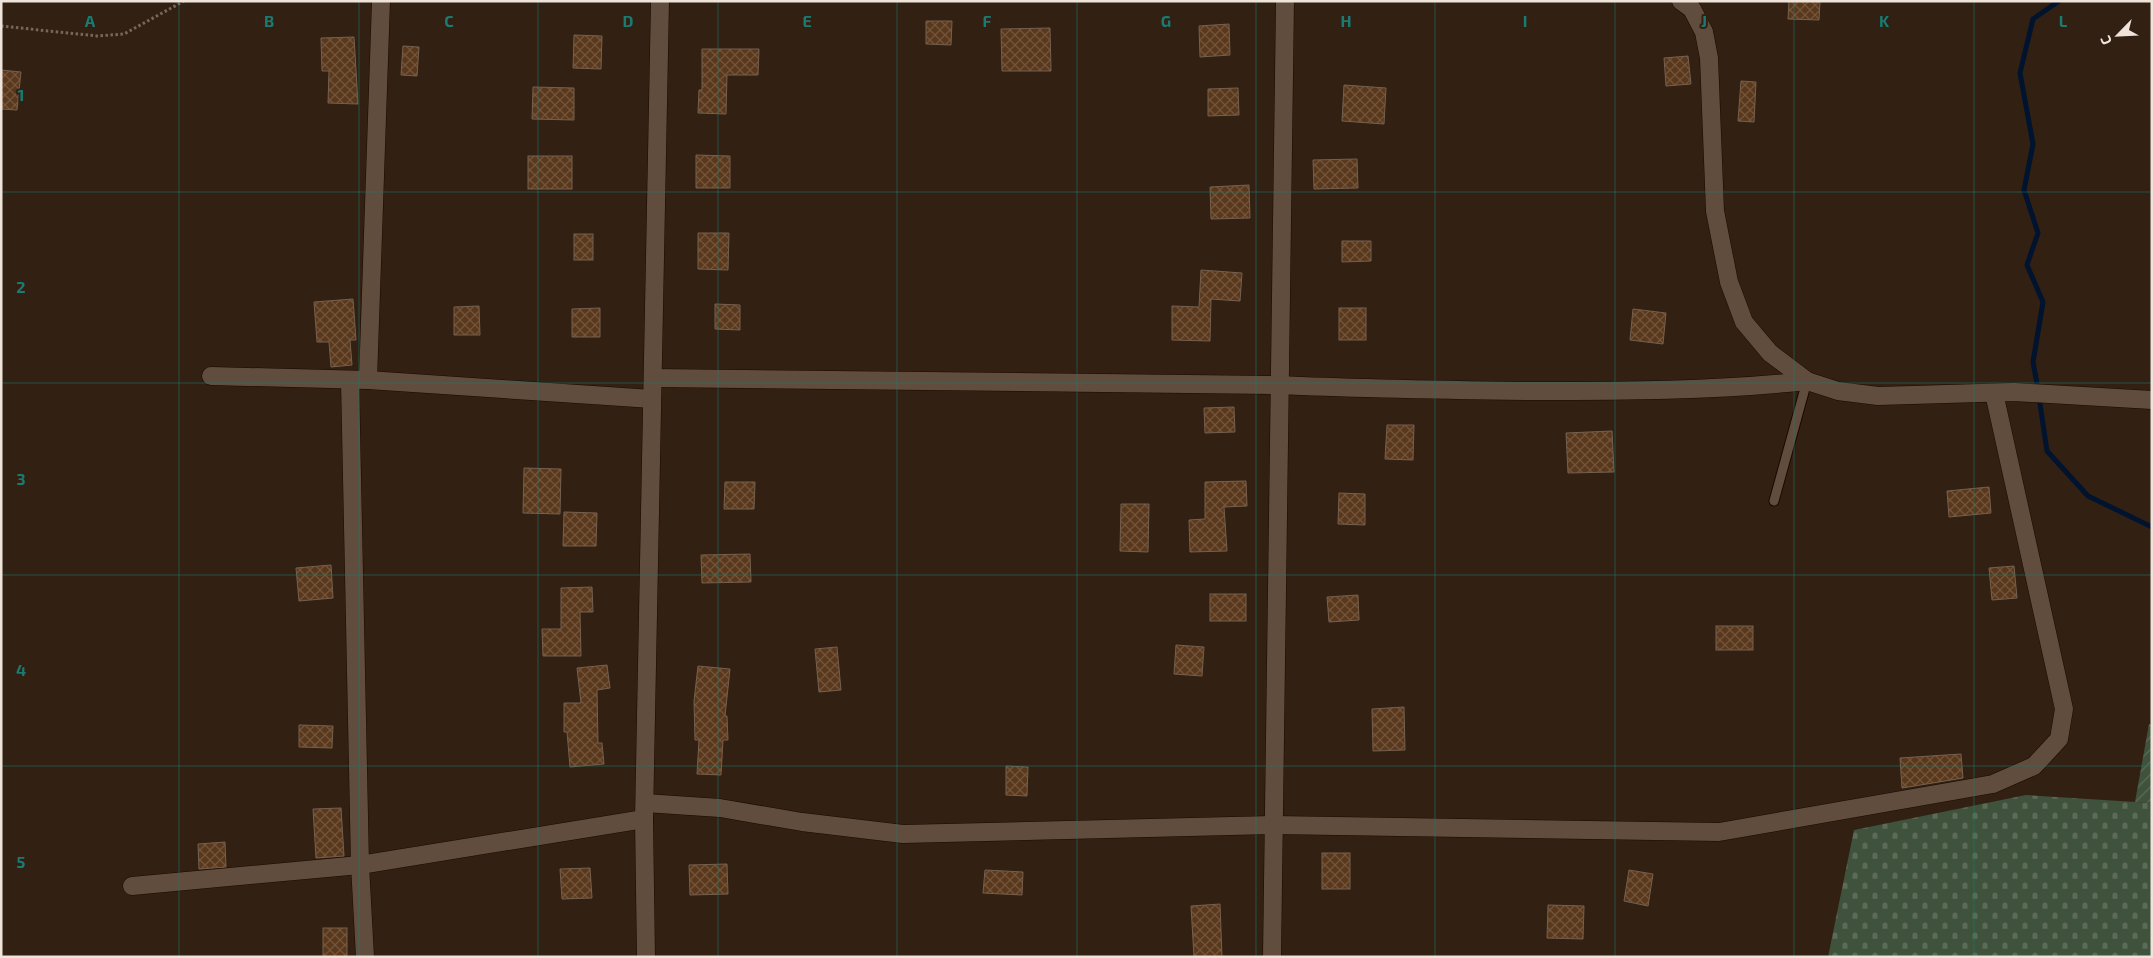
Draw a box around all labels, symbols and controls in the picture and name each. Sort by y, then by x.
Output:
north arrow [2093,10,2143,60]
text: A [85,11,96,30]
text: B [264,11,274,30]
text: C [444,11,454,30]
text: D [623,11,634,30]
text: E [802,11,812,30]
text: F [983,11,992,30]
text: G [1161,11,1171,30]
text: H [1340,11,1352,30]
text: I [1523,11,1527,30]
text: J [1701,11,1707,30]
text: K [1879,11,1890,30]
text: L [2059,11,2068,30]
text: С [2096,33,2115,48]
text: 1 [18,85,24,104]
text: 2 [16,277,26,296]
text: 3 [16,469,26,488]
text: 4 [16,660,26,679]
text: 5 [17,852,26,871]

